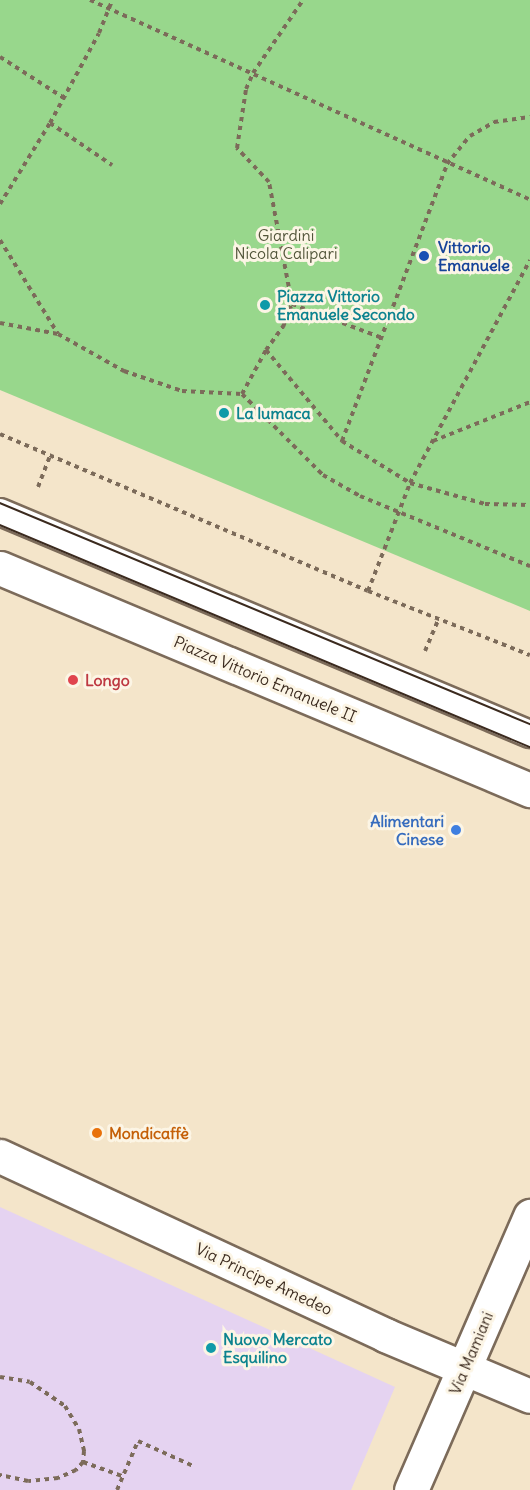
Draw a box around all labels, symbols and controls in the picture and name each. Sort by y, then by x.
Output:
park label: Giardini Nicola Calipari [234,225,338,263]
place label: Vittorio Emanuele [438,237,510,275]
marker: Vittorio Emanuele [415,247,433,265]
place label: Piazza Vittorio Emanuele Secondo [277,286,415,324]
marker: Piazza Vittorio Emanuele Secondo [258,298,272,312]
place label: La lumaca [236,403,311,423]
marker: La lumaca [217,406,231,420]
street label: Piazza Vittorio Emanuele II [171,632,359,726]
place label: Longo [85,670,130,690]
marker: Longo [66,673,80,687]
place label: Alimentari Cinese [370,811,444,849]
marker: Alimentari Cinese [449,823,463,837]
place label: Mondicaffè [109,1123,189,1143]
marker: Mondicaffè [90,1126,104,1140]
street label: Via Principe Amedeo [193,1239,335,1319]
street label: Via Mamiani [445,1309,497,1397]
place label: Nuovo Mercato Esquilino [223,1329,332,1367]
marker: Nuovo Mercato Esquilino [204,1341,218,1355]

